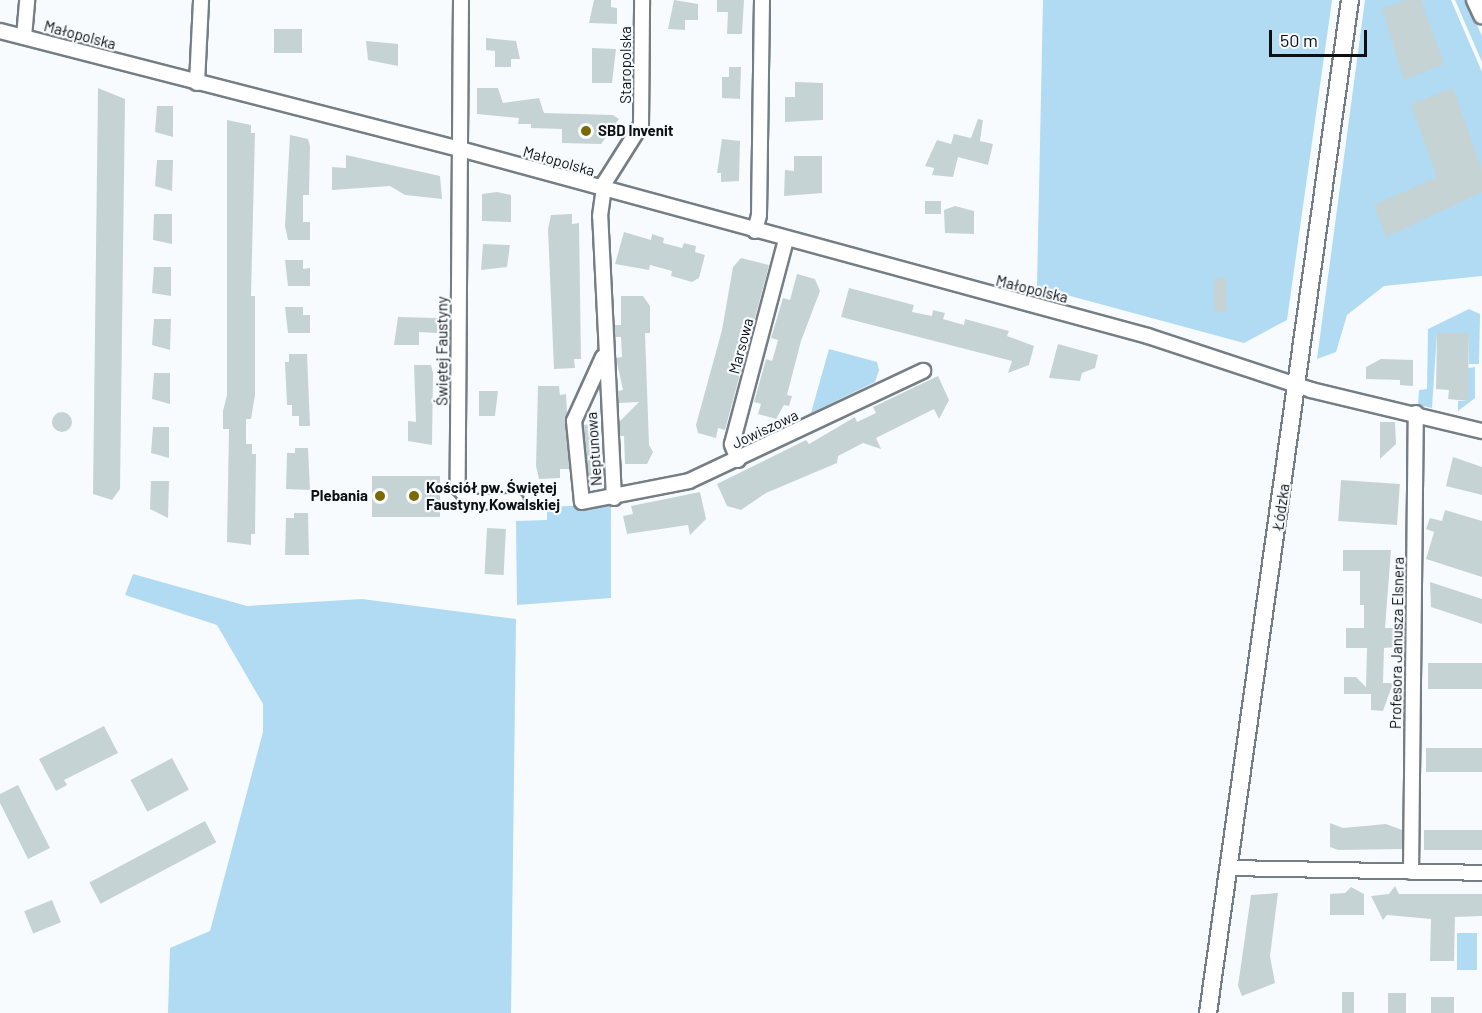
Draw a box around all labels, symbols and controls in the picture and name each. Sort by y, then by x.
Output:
street label: Małopolska [42,17,118,53]
scale bar [1272,18,1370,56]
street label: Staropolska [617,26,635,104]
text: 50 m [1280,29,1318,51]
place label: SBD Invenit [598,122,674,140]
marker: SBD Invenit [579,124,593,138]
street label: Małopolska [521,142,597,180]
street label: Małopolska [994,271,1070,307]
street label: Świętej Faustyny [433,296,451,406]
street label: Marsowa [725,316,757,376]
street label: Jowiszowa [729,406,801,452]
street label: Neptunowa [582,411,606,487]
place label: Kościół pw. Świętej Faustyny Kowalskiej [426,478,560,513]
street label: Łódzka [1269,483,1293,531]
place label: Plebania [311,487,368,505]
marker: Plebania [373,489,387,503]
marker: Kościół pw. Świętej Faustyny Kowalskiej [407,489,421,503]
street label: Profesora Janusza Elsnera [1386,557,1408,729]

